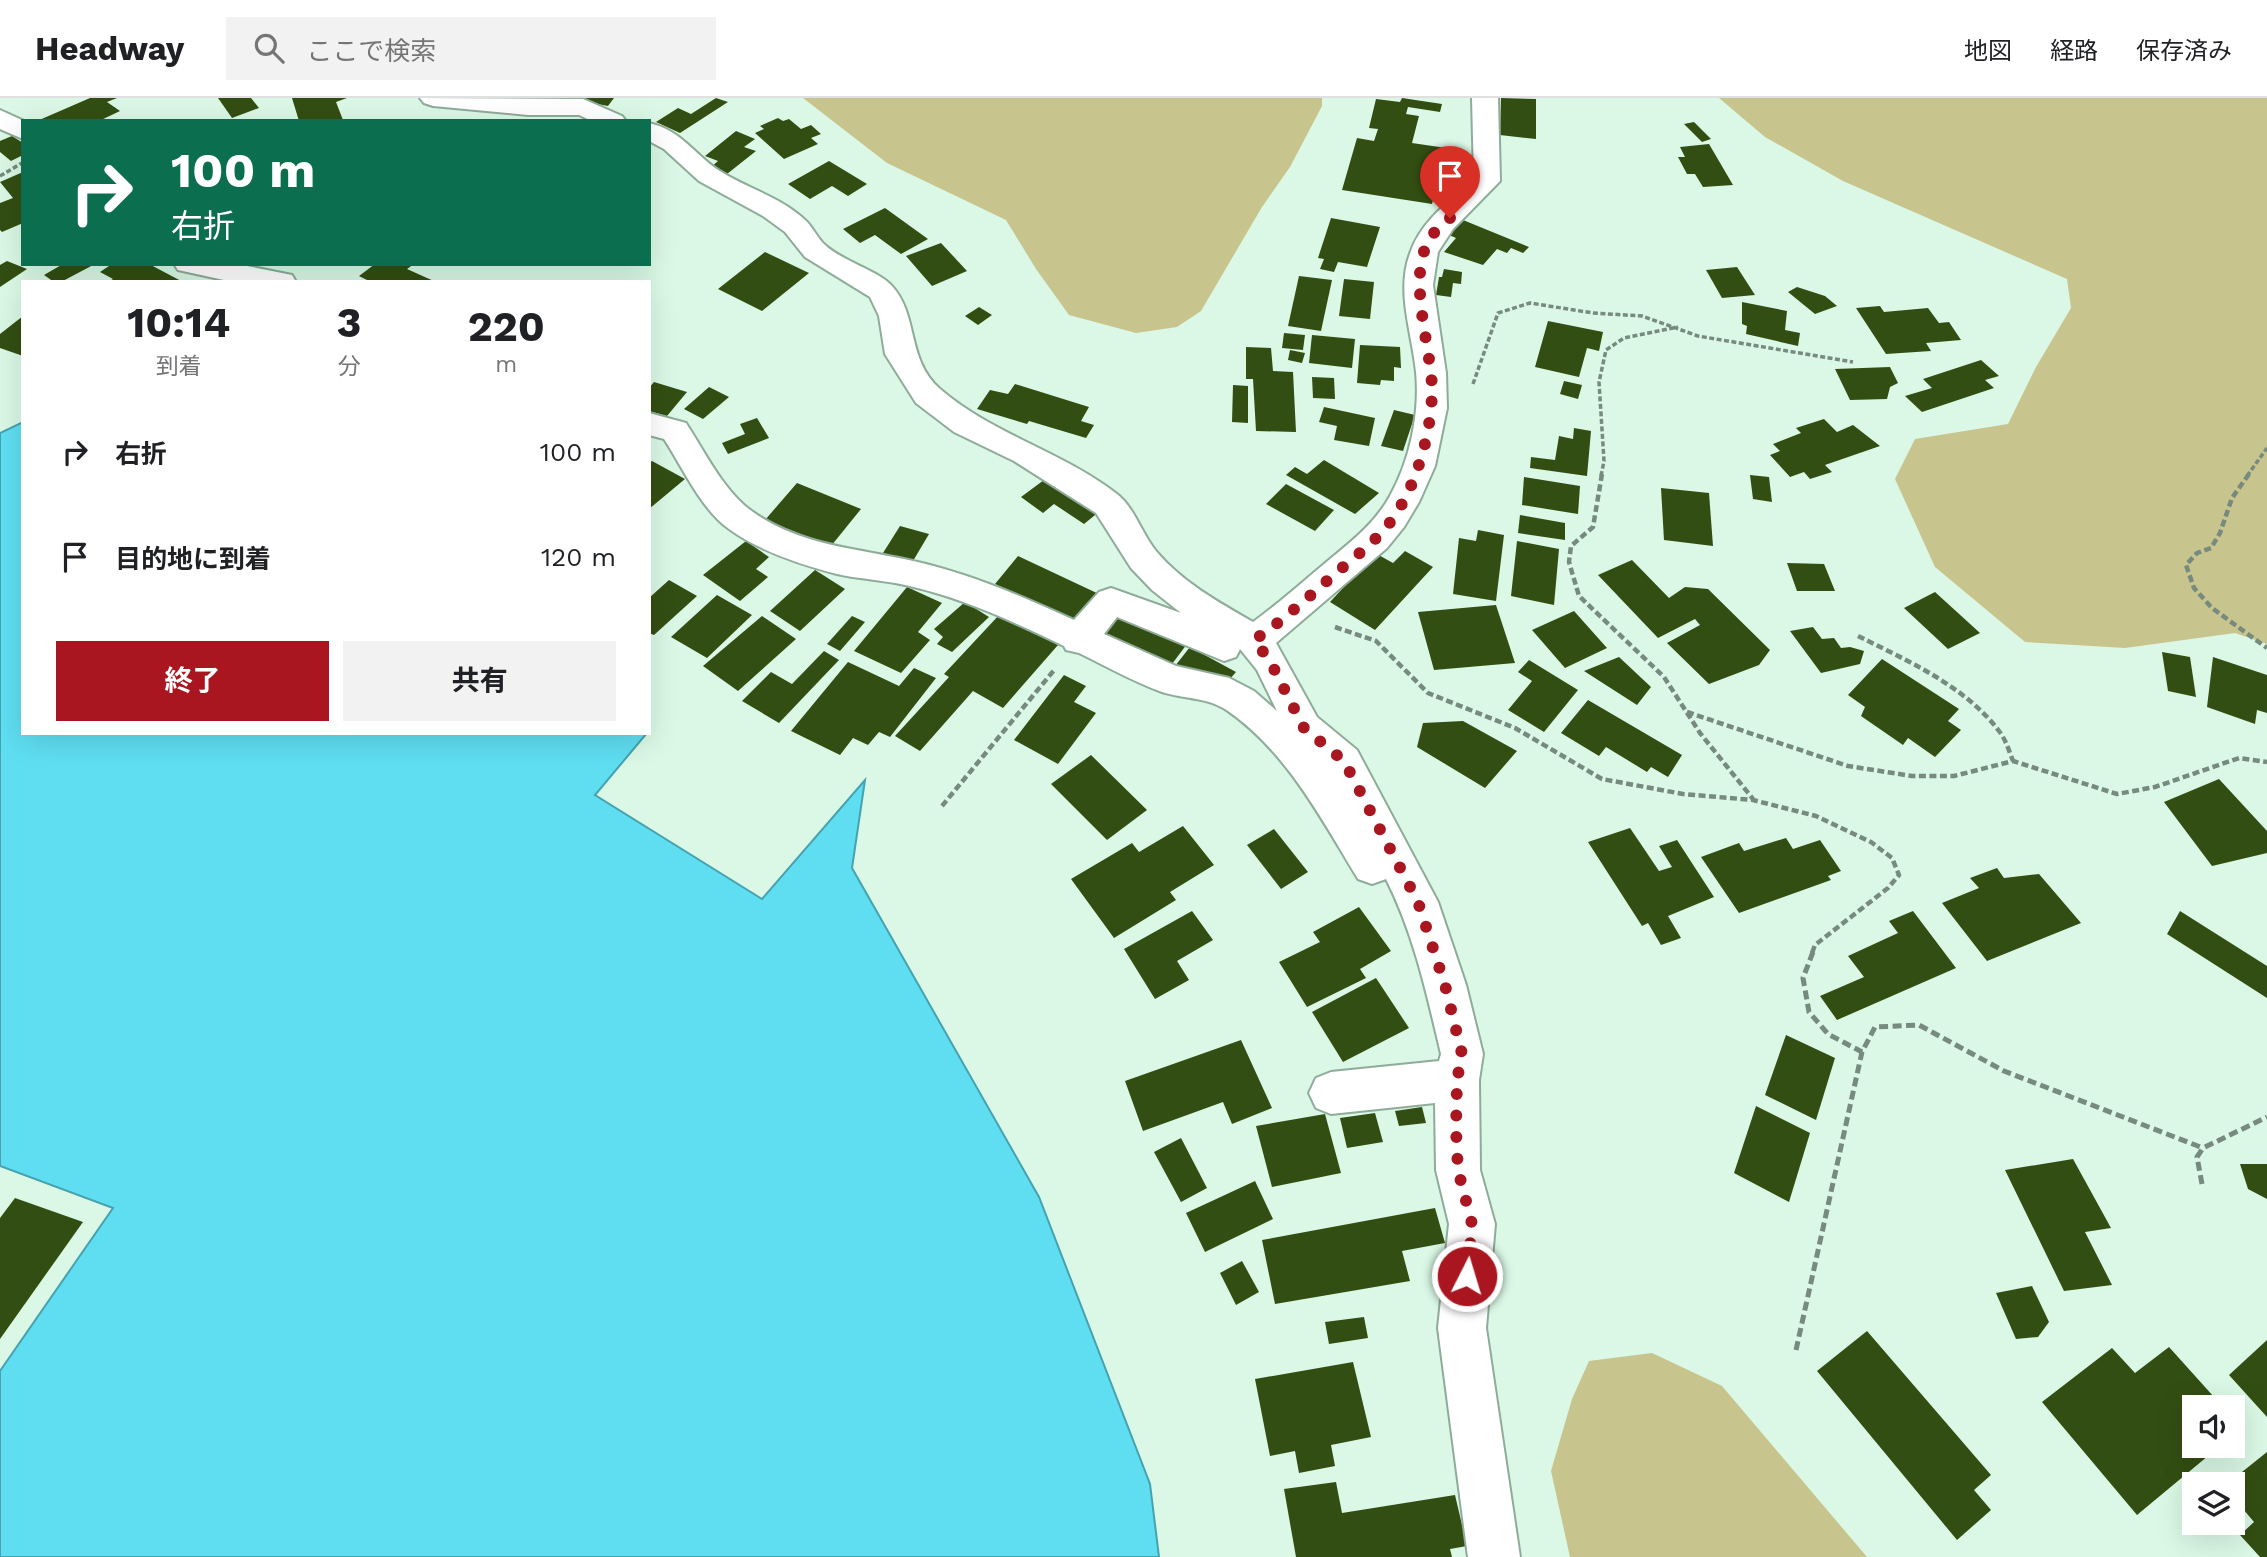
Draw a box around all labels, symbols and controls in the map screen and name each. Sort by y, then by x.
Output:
search box [226,17,716,80]
text: Headway [35,29,184,68]
icon: search [250,29,288,67]
text: ここで検索 [306,36,436,66]
text: 地図 [1964,37,2012,65]
text: 経路 [2050,37,2098,65]
text: 保存済み [2136,37,2232,65]
text: 100 m [171,141,315,199]
pin [1420,146,1480,218]
icon: right [56,147,147,238]
icon: arrive [1431,157,1469,195]
text: 右折 [171,207,235,245]
text: 10:14 [127,298,230,347]
text: 3 [337,298,361,347]
text: 220 [468,302,545,351]
text: m [495,351,517,378]
text: 到着 [156,353,202,380]
text: 分 [337,353,360,380]
icon: right [56,433,94,471]
text: 100 m [540,437,616,467]
text: 右折 [115,439,167,469]
icon: arrive [56,538,94,576]
text: 120 m [541,542,616,572]
text: 目的地に到着 [115,544,271,574]
button: 終了 [56,641,329,721]
button: 共有 [343,641,616,721]
position arrow [1430,1239,1504,1313]
map controls [2182,1395,2245,1535]
button: sound [2182,1395,2245,1458]
button: layers [2182,1472,2245,1535]

